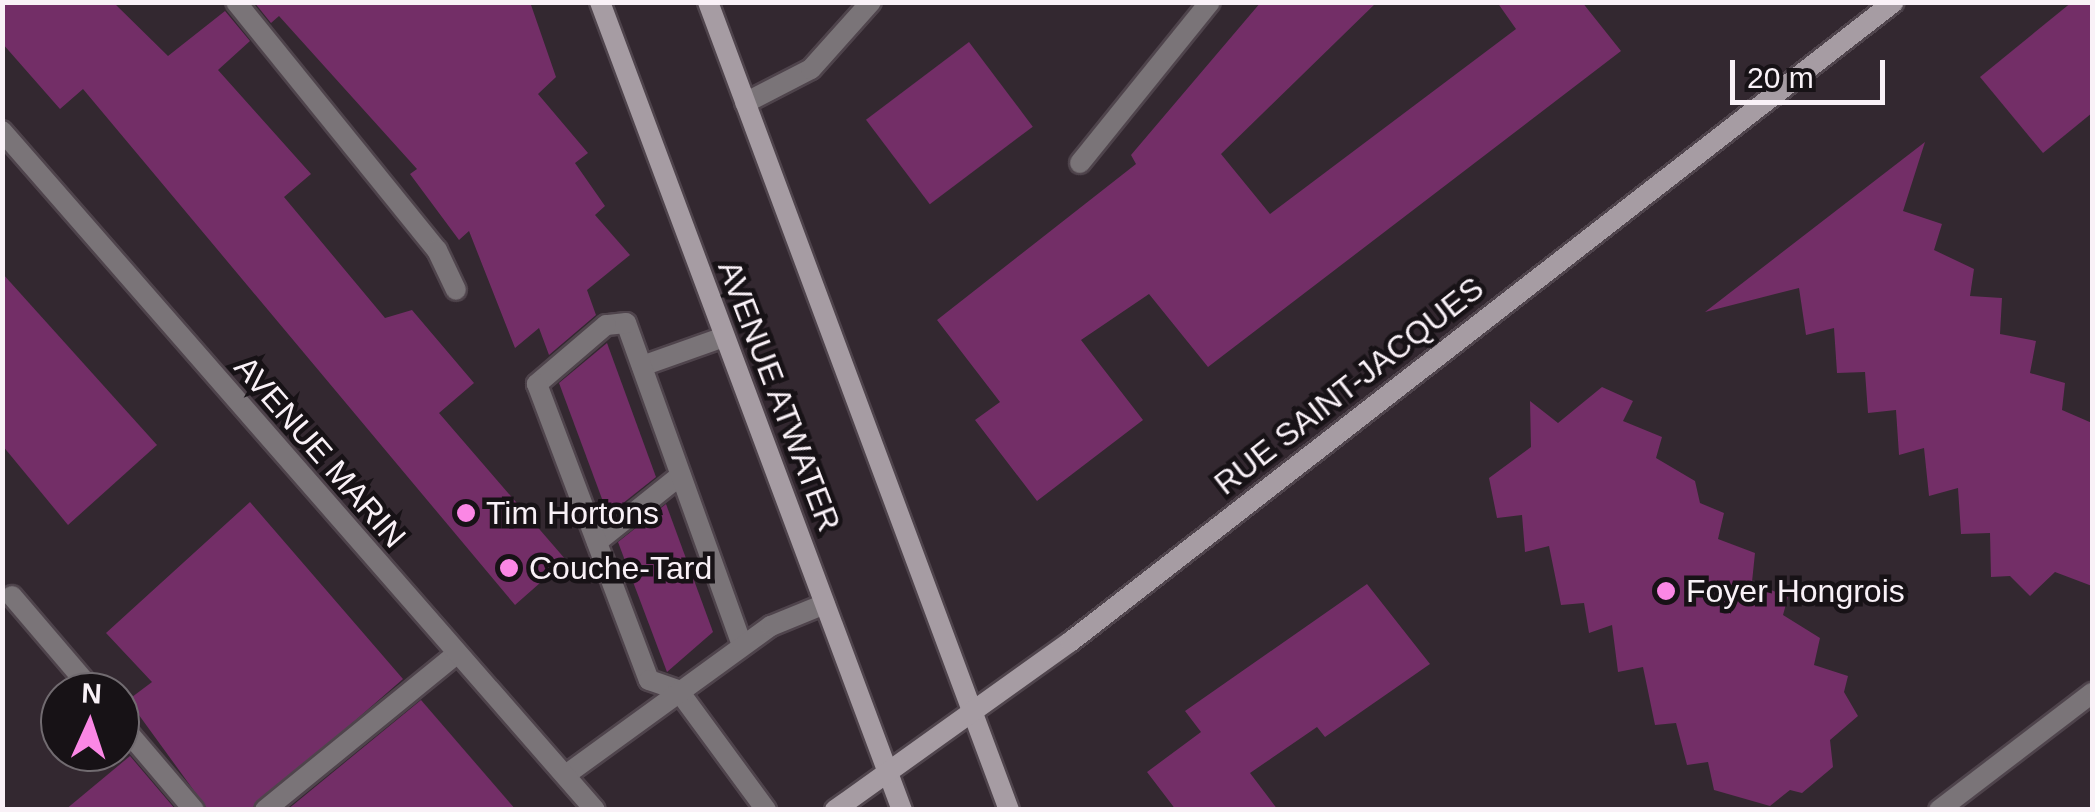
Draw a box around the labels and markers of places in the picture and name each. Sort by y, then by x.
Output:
place label: Tim Hortons [486,494,659,532]
marker: Tim Hortons [455,502,477,524]
place label: Couche-Tard [529,549,712,587]
marker: Couche-Tard [498,557,520,579]
place label: Foyer Hongrois [1686,572,1905,610]
marker: Foyer Hongrois [1655,580,1677,602]

